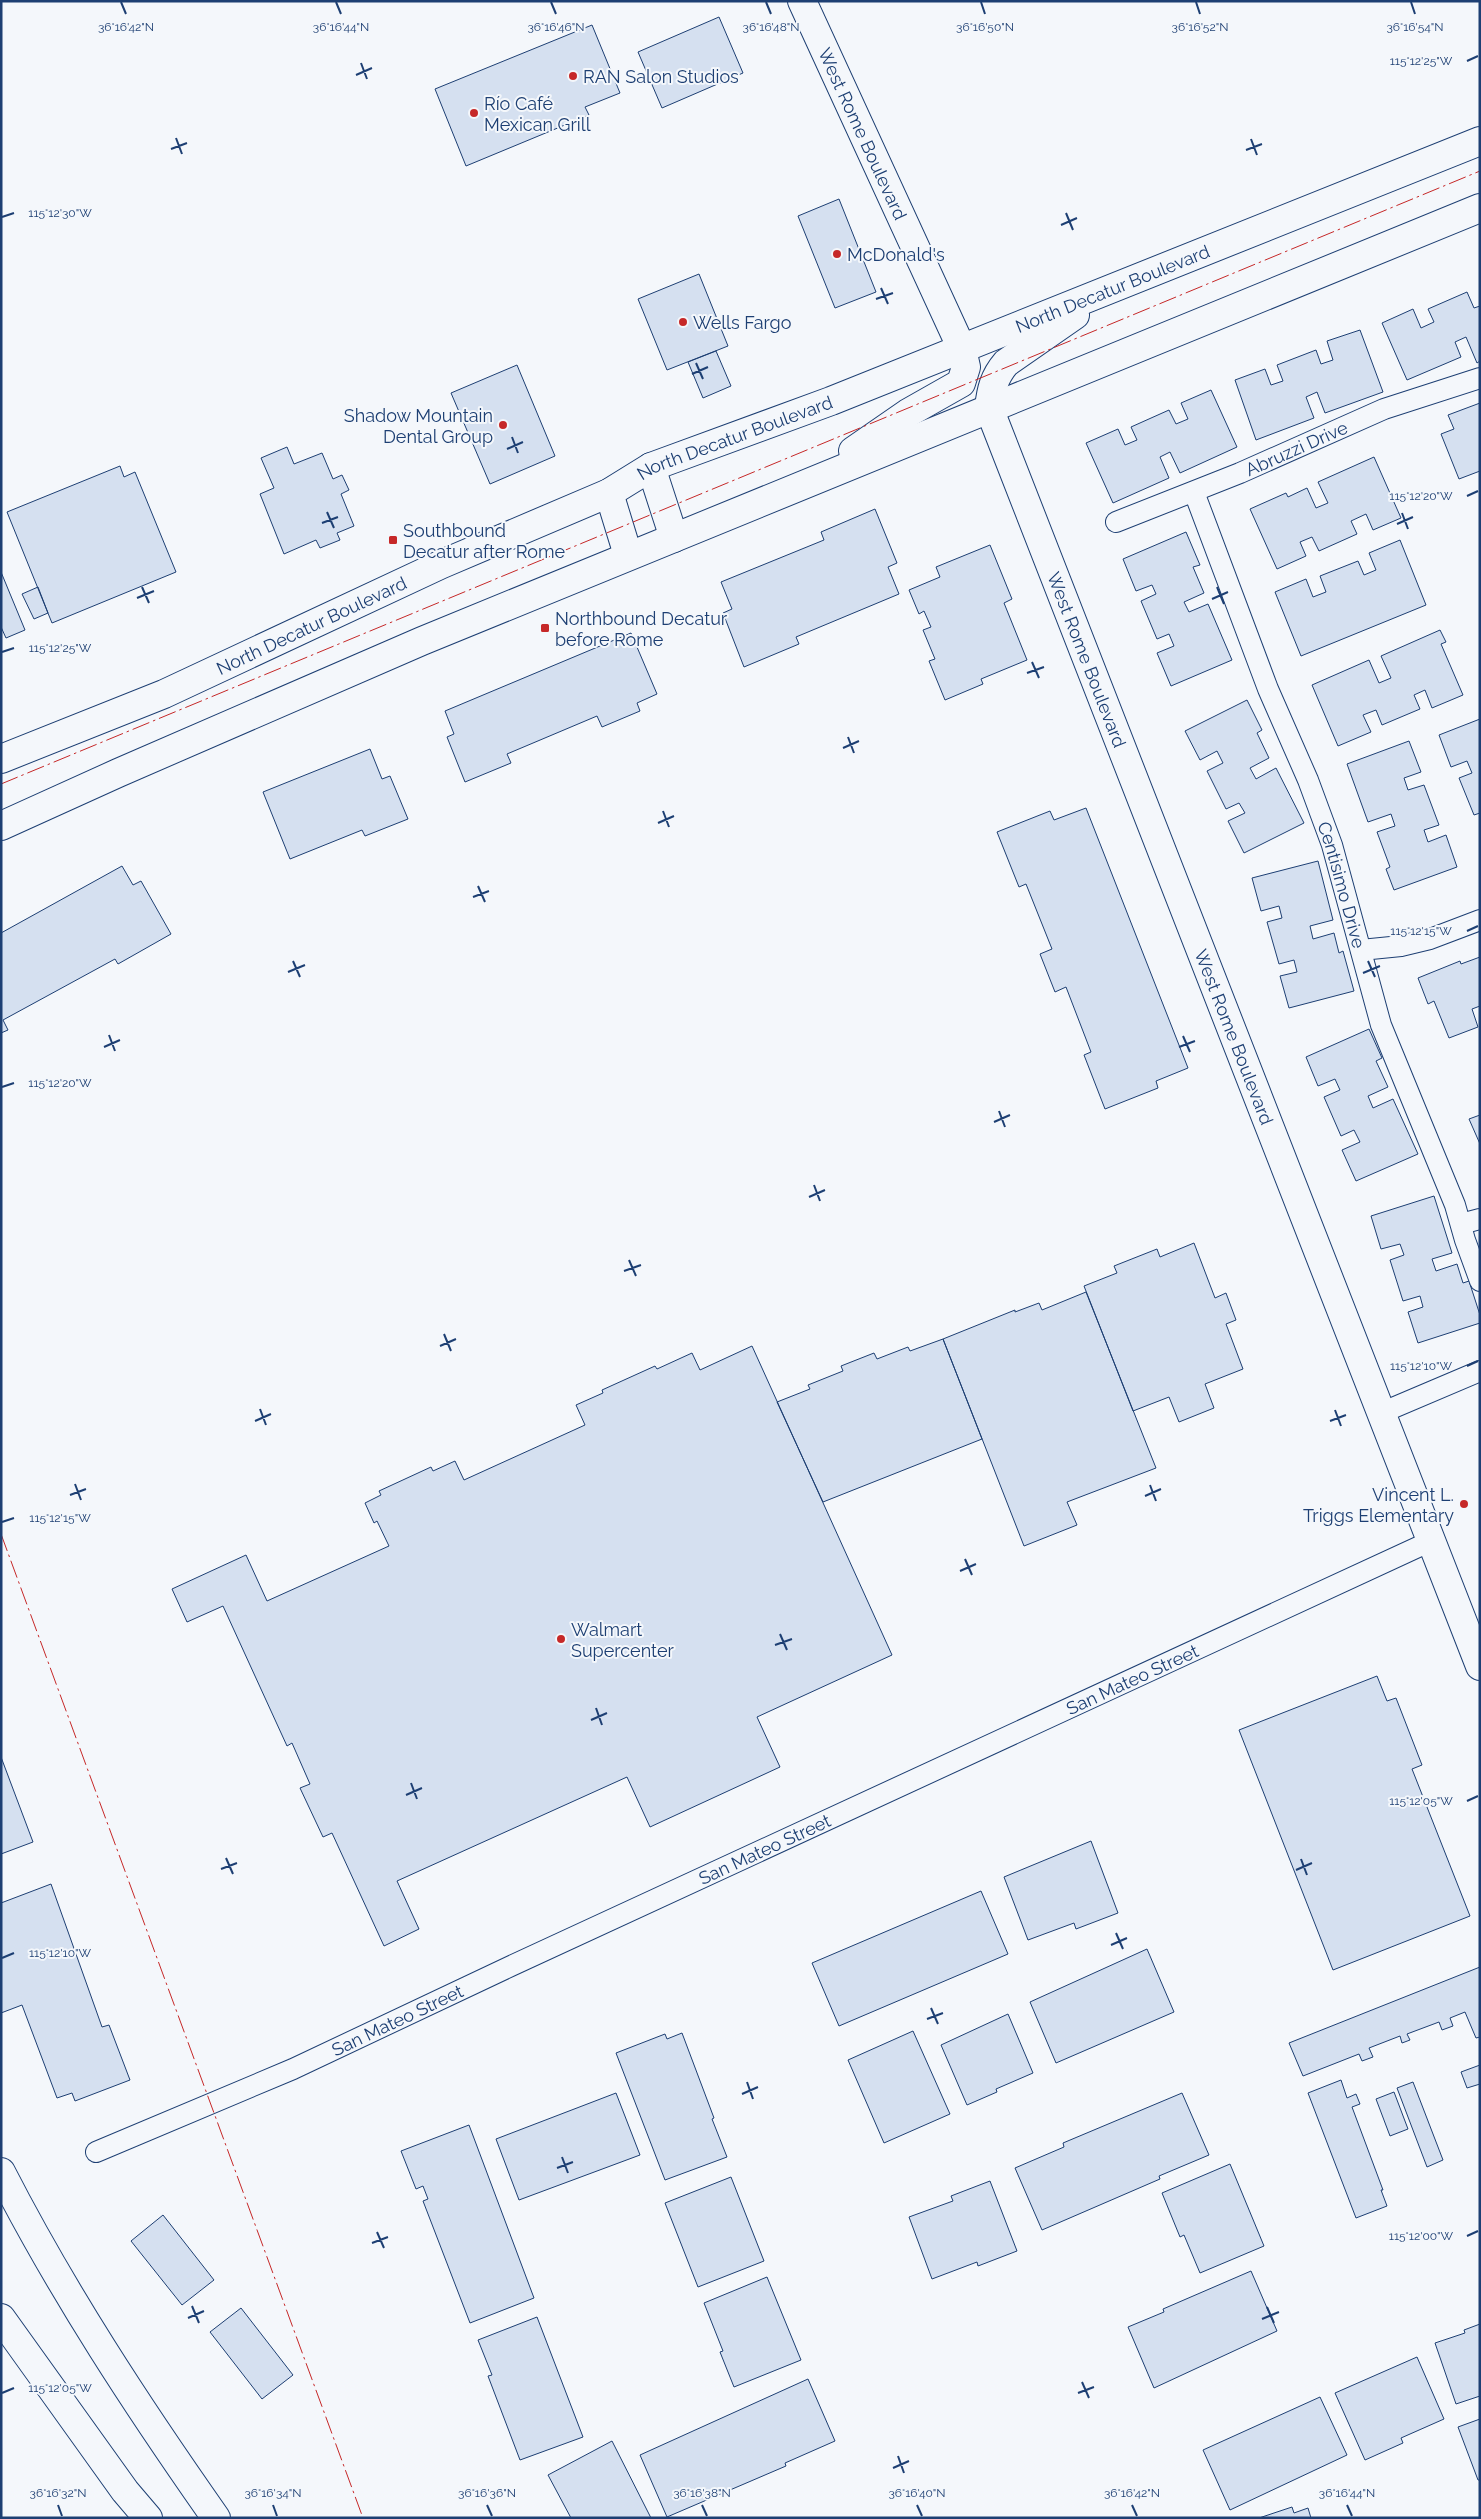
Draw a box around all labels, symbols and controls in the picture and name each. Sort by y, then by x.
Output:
text: 36°16'42"N [98,20,154,34]
text: 36°16'44"N [313,20,369,34]
text: 36°16'46"N [527,20,585,34]
text: 36°16'48"N [742,20,800,34]
text: 36°16'50"N [956,20,1014,34]
text: 36°16'52"N [1172,20,1228,34]
text: 36°16'54"N [1386,20,1444,34]
street label: West Rome Boulevard [814,45,911,223]
text: 115°12'25"W [1390,54,1453,68]
place label: RAN Salon Studios [583,66,739,87]
marker: RAN Salon Studios [567,70,579,82]
place label: Río Café Mexican Grill [484,93,591,135]
marker: Río Café Mexican Grill [468,107,480,119]
text: 115°12'30"W [28,206,92,220]
street label: North Decatur Boulevard [1012,240,1212,337]
place label: McDonald's [847,244,945,265]
marker: McDonald's [831,248,843,260]
place label: Wells Fargo [693,312,792,333]
marker: Wells Fargo [677,316,689,328]
street label: North Decatur Boulevard [633,391,835,484]
place label: Shadow Mountain Dental Group [344,405,493,447]
street label: Abruzzi Drive [1242,416,1351,480]
marker: Shadow Mountain Dental Group [497,419,509,431]
text: 115°12'20"W [1389,489,1453,503]
place label: Southbound Decatur after Rome [403,520,566,562]
marker: Southbound Decatur after Rome [387,534,399,546]
street label: West Rome Boulevard [1043,569,1131,750]
street label: North Decatur Boulevard [213,572,410,679]
place label: Northbound Decatur before Rome [555,608,728,650]
marker: Northbound Decatur before Rome [539,622,551,634]
text: 115°12'25"W [29,641,92,655]
street label: Centisimo Drive [1314,818,1370,951]
text: 115°12'15"W [1390,924,1452,938]
street label: West Rome Boulevard [1191,946,1278,1128]
text: 115°12'20"W [28,1076,92,1090]
text: 115°12'10"W [1390,1359,1453,1373]
place label: Vincent L. Triggs Elementary [1303,1484,1454,1526]
marker: Vincent L. Triggs Elementary [1458,1498,1470,1510]
text: 115°12'15"W [29,1511,91,1525]
place label: Walmart Supercenter [571,1619,675,1661]
marker: Walmart Supercenter [555,1633,567,1645]
street label: San Mateo Street [1063,1640,1201,1719]
text: 115°12'05"W [1389,1794,1453,1808]
street label: San Mateo Street [695,1809,834,1888]
text: 115°12'10"W [29,1946,92,1960]
street label: San Mateo Street [328,1980,466,2060]
text: 115°12'00"W [1389,2229,1454,2243]
text: 115°12'05"W [28,2381,92,2395]
text: 36°16'32"N [30,2486,86,2500]
text: 36°16'34"N [244,2486,302,2500]
text: 36°16'36"N [458,2486,516,2500]
text: 36°16'38"N [673,2486,731,2500]
text: 36°16'40"N [888,2486,946,2500]
text: 36°16'42"N [1104,2486,1160,2500]
text: 36°16'44"N [1319,2486,1375,2500]

